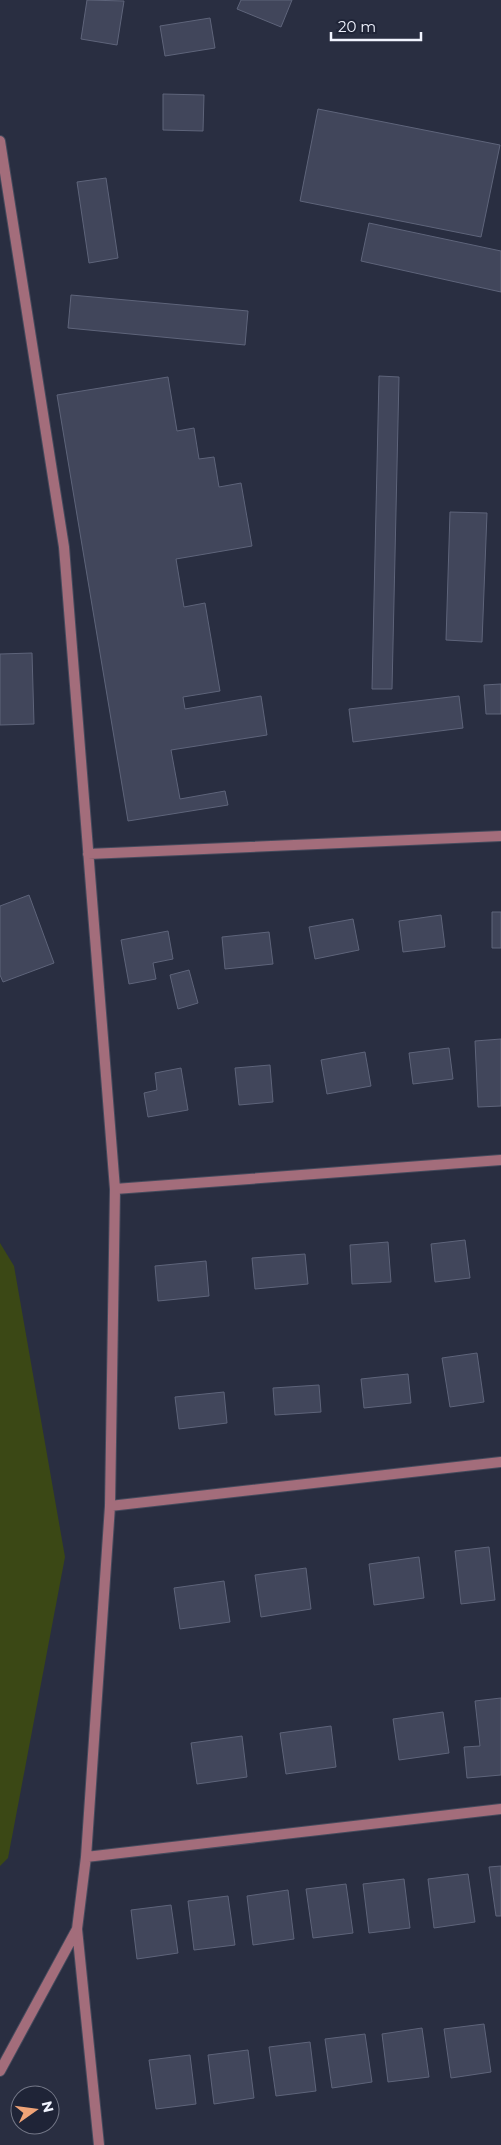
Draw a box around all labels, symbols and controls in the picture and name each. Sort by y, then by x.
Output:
scale bar [331,10,421,42]
text: 20 m [338,17,376,36]
north arrow [10,2085,60,2135]
text: N [38,2099,58,2115]

